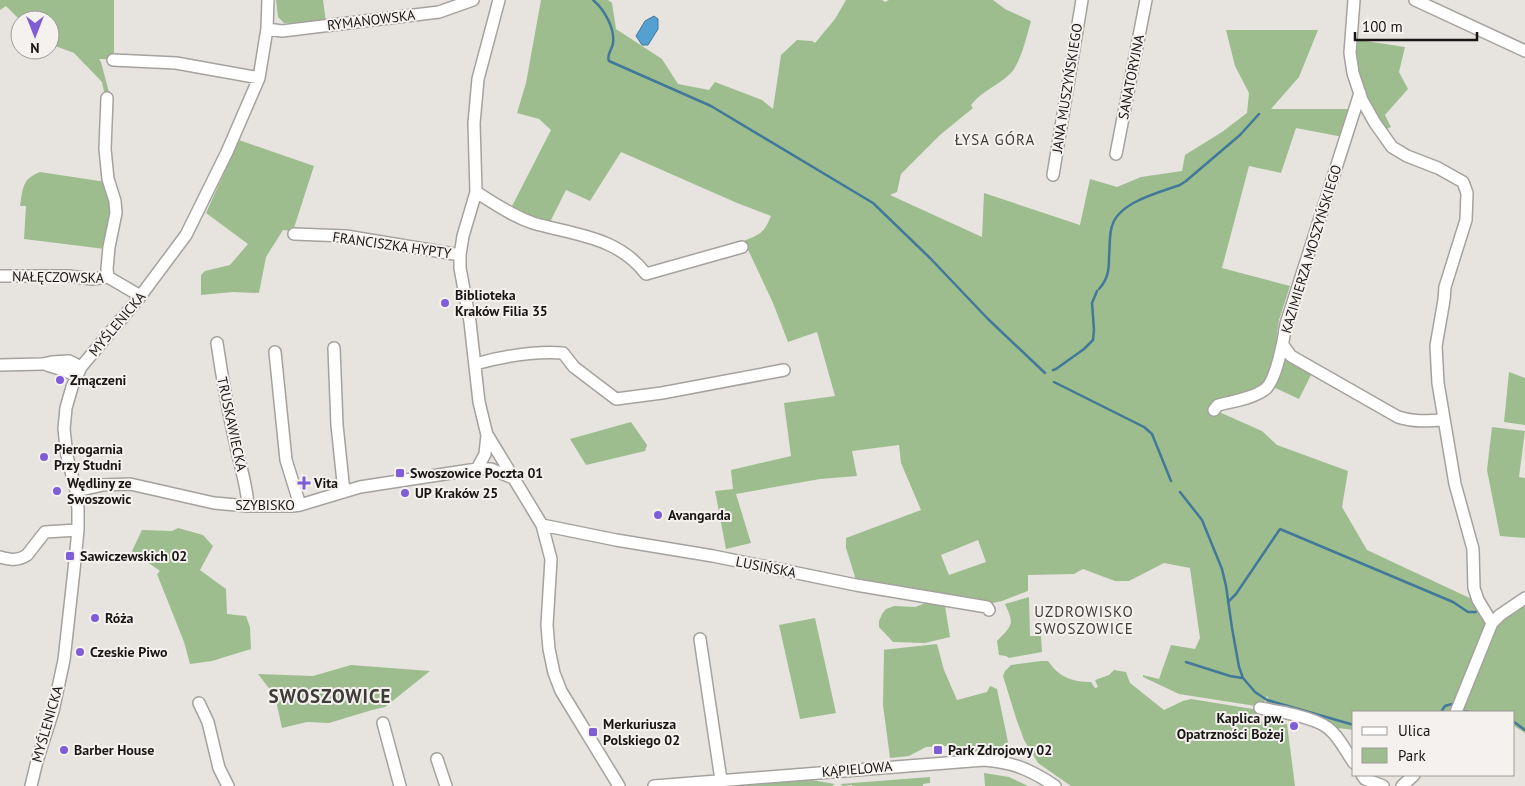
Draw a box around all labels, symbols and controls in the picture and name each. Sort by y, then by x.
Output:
street label: RYMANOWSKA [326,6,417,34]
north arrow [10,10,60,60]
scale bar [1355,10,1478,42]
text: 100 m [1362,17,1403,36]
street label: JANA MUSZYŃSKIEGO [1048,22,1086,155]
street label: SANATORYJNA [1114,32,1148,121]
text: N [30,39,40,57]
district label: ŁYSA GÓRA [955,130,1035,149]
street label: KAZIMIERZA MOSZYŃSKIEGO [1277,162,1345,336]
street label: FRANCISZKA HYPTY [331,228,453,262]
street label: NAŁĘCZOWSKA [12,267,105,287]
place label: Biblioteka Kraków Filia 35 [455,286,548,320]
street label: MYŚLENICKA [85,287,150,360]
marker: Biblioteka Kraków Filia 35 [439,297,451,309]
place label: Zmączeni [70,371,127,389]
marker: Zmączeni [54,374,66,386]
street label: TRUSKAWIECKA [213,375,251,474]
place label: Pierogarnia Przy Studni [54,440,123,474]
marker: Pierogarnia Przy Studni [38,451,50,463]
place label: Swoszowice Poczta 01 [410,464,543,482]
marker: Swoszowice Poczta 01 [394,467,406,479]
place label: Wędliny ze Swoszowic [67,474,132,508]
place label: Vita [313,474,338,492]
marker: Vita [298,477,310,489]
place label: UP Kraków 25 [415,484,498,502]
marker: Wędliny ze Swoszowic [51,485,63,497]
marker: UP Kraków 25 [399,487,411,499]
street label: SZYBISKO [235,496,295,514]
place label: Avangarda [668,506,731,524]
marker: Avangarda [652,509,664,521]
place label: Sawiczewskich 02 [80,547,187,565]
marker: Sawiczewskich 02 [64,550,76,562]
street label: LUSIŃSKA [734,552,798,582]
district label: UZDROWISKO SWOSZOWICE [1034,602,1134,638]
place label: Róża [105,609,134,627]
marker: Róża [89,612,101,624]
place label: Czeskie Piwo [90,643,168,661]
marker: Czeskie Piwo [74,646,86,658]
street label: MYŚLENICKA [27,683,67,764]
district label: SWOSZOWICE [268,684,392,708]
place label: Kaplica pw. Opatrzności Bożej [1177,709,1284,743]
legend [1352,711,1515,776]
place label: Merkuriusza Polskiego 02 [603,715,680,749]
marker: Kaplica pw. Opatrzności Bożej [1288,720,1300,732]
text: Ulica [1398,721,1430,740]
marker: Merkuriusza Polskiego 02 [587,726,599,738]
place label: Barber House [74,741,154,759]
place label: Park Zdrojowy 02 [948,741,1052,759]
marker: Barber House [58,744,70,756]
marker: Park Zdrojowy 02 [932,744,944,756]
text: Park [1398,746,1426,765]
street label: KĄPIELOWA [821,757,894,781]

